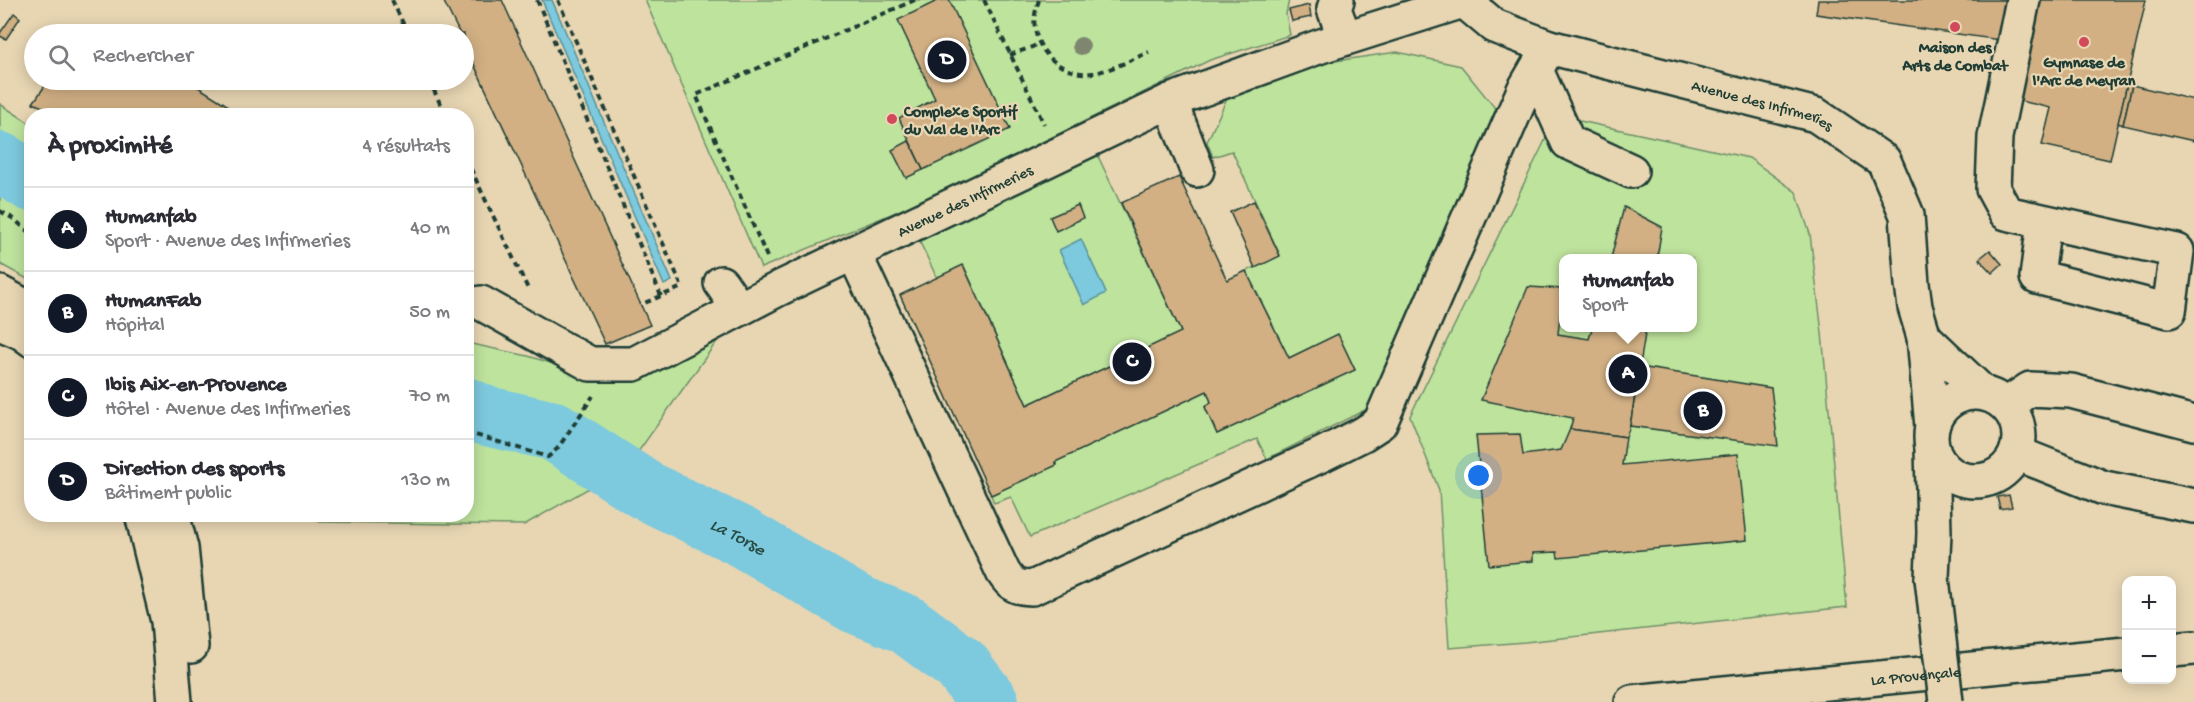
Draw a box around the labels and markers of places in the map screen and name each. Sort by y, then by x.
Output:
marker: Maison des Arts de Combat [1948,20,1962,34]
marker: Gymnase de l'Arc de Meyran [2077,35,2091,49]
pin: D [928,38,966,82]
place label: Maison des Arts de Combat [1902,40,2009,77]
place label: Gymnase de l'Arc de Meyran [2032,55,2136,92]
place label: Complexe Sportif du Val de l'Arc [903,103,1019,141]
marker: Complexe Sportif du Val de l'Arc [885,112,899,126]
pin: C [1112,340,1152,385]
pin: A [1608,352,1648,397]
pin: B [1684,388,1722,434]

